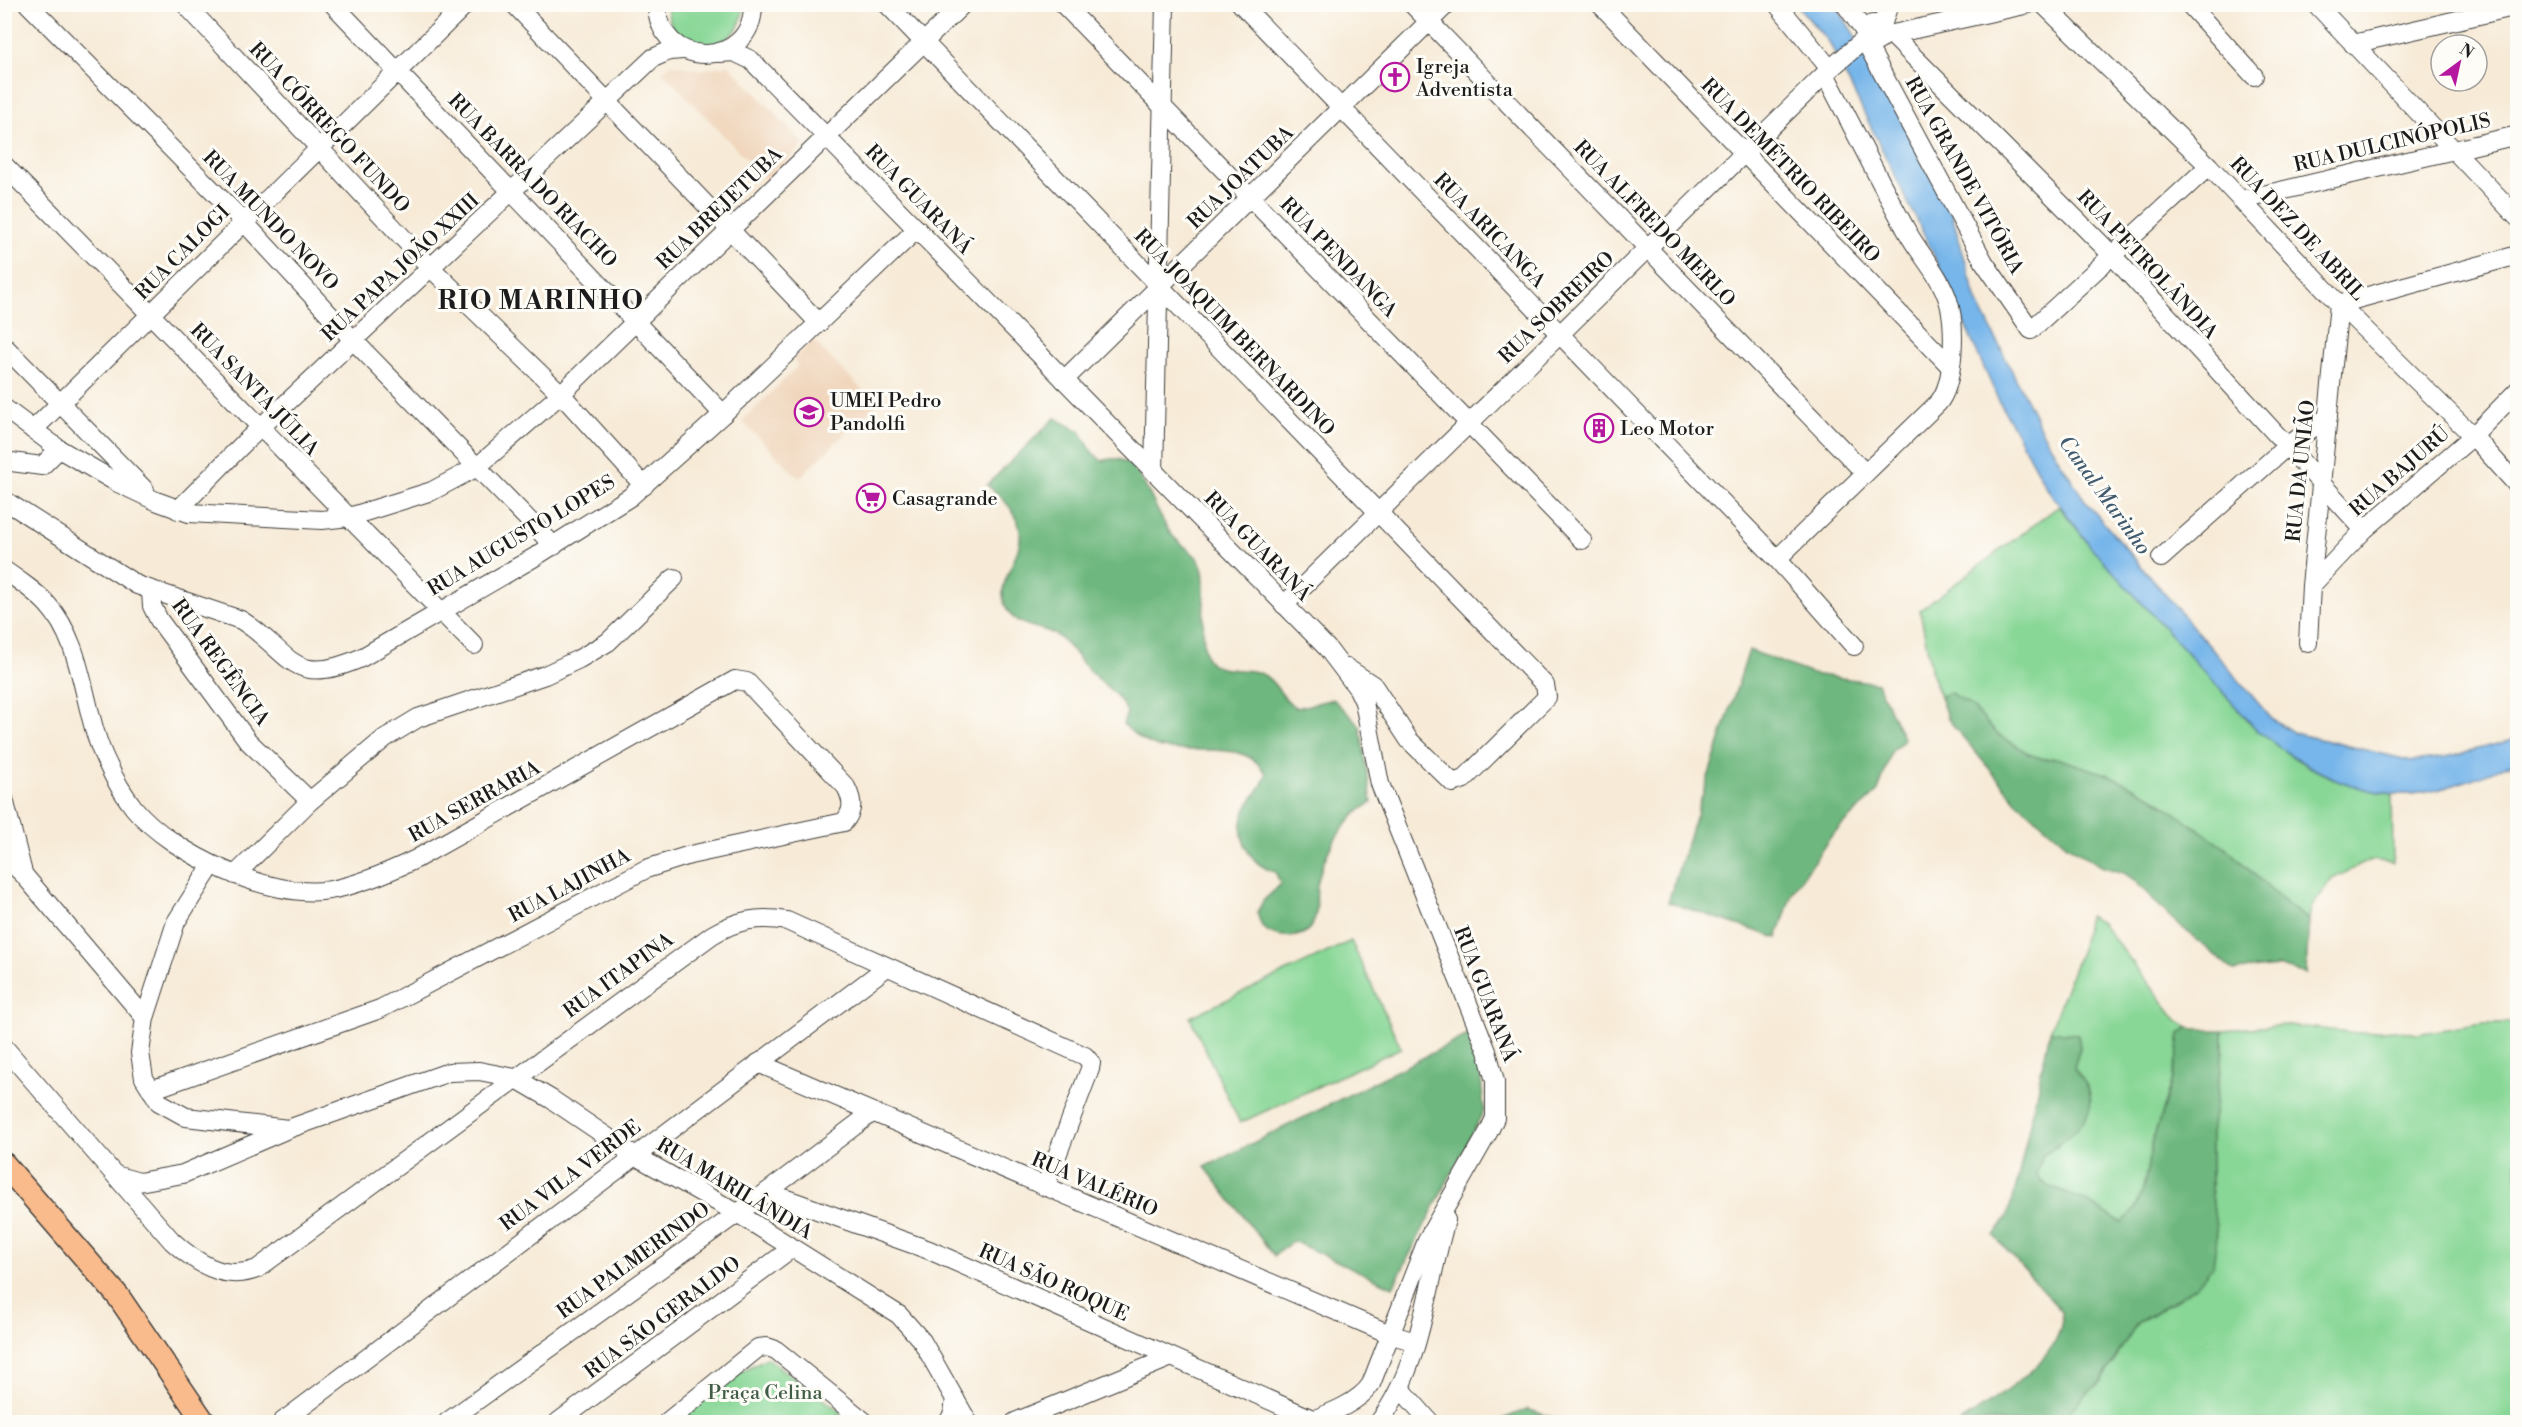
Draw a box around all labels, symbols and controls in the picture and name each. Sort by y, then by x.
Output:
north arrow [2429,33,2489,93]
street label: RUA CÓRREGO FUNDO [243,37,415,219]
text: N [2456,39,2478,63]
place label: Igreja Adventista [1415,55,1514,103]
church icon: Igreja Adventista [1379,61,1411,93]
street label: RUA GRANDE VITÓRIA [1899,72,2030,280]
street label: RUA DEMÉTRIO RIBEIRO [1695,73,1886,269]
street label: RUA BARRA DO RIACHO [442,89,622,273]
street label: RUA DULCINÓPOLIS [2291,108,2493,178]
street label: RUA JOATUBA [1183,120,1300,235]
street label: RUA ALFREDO MERLO [1568,135,1740,313]
street label: RUA GUARANÁ [859,139,978,261]
street label: RUA BREJETUBA [652,142,789,276]
street label: RUA MUNDO NOVO [197,146,343,296]
street label: RUA DEZ DE ABRIL [2224,152,2370,306]
street label: RUA ARICANGA [1428,168,1551,295]
street label: RUA PETROLÂNDIA [2071,184,2224,346]
street label: RUA PAPA JOÃO XXIII [316,187,485,348]
street label: RUA PENDANGA [1274,193,1403,324]
street label: RUA CALOGI [130,200,236,306]
street label: RUA JOAQUIM BERNARDINO [1128,224,1340,442]
street label: RUA SOBREIRO [1494,247,1620,369]
district label: RIO MARINHO [438,285,644,317]
street label: RUA SANTA JÚLIA [184,318,325,463]
place label: UMEI Pedro Pandolfi [830,389,941,437]
school or university icon: UMEI Pedro Pandolfi [793,396,825,428]
street label: RUA DA UNIÃO [2280,399,2321,544]
building icon: Leo Motor [1583,412,1615,444]
place label: Leo Motor [1620,417,1715,442]
street label: RUA BAJURÚ [2344,421,2455,522]
water label: Canal Marinho [2052,431,2156,560]
street label: RUA AUGUSTO LOPES [423,470,620,602]
supermarket icon: Casagrande [855,482,887,514]
street label: RUA GUARANÁ [1198,486,1317,608]
place label: Casagrande [892,487,998,512]
street label: RUA REGÊNCIA [165,594,276,732]
street label: RUA SERRARIA [405,755,546,849]
street label: RUA LAJINHA [505,843,636,929]
street label: RUA GUARANÁ [1447,923,1523,1067]
street label: RUA ITAPINA [559,927,680,1025]
street label: RUA VILA VERDE [495,1115,646,1237]
street label: RUA MARILÂNDIA [652,1132,818,1246]
street label: RUA VALÉRIO [1027,1147,1162,1223]
street label: RUA PALMERINDO [553,1197,715,1325]
street label: RUA SÃO ROQUE [974,1237,1133,1328]
street label: RUA SÃO GERALDO [579,1250,746,1385]
park label: Praça Celina [707,1381,823,1406]

